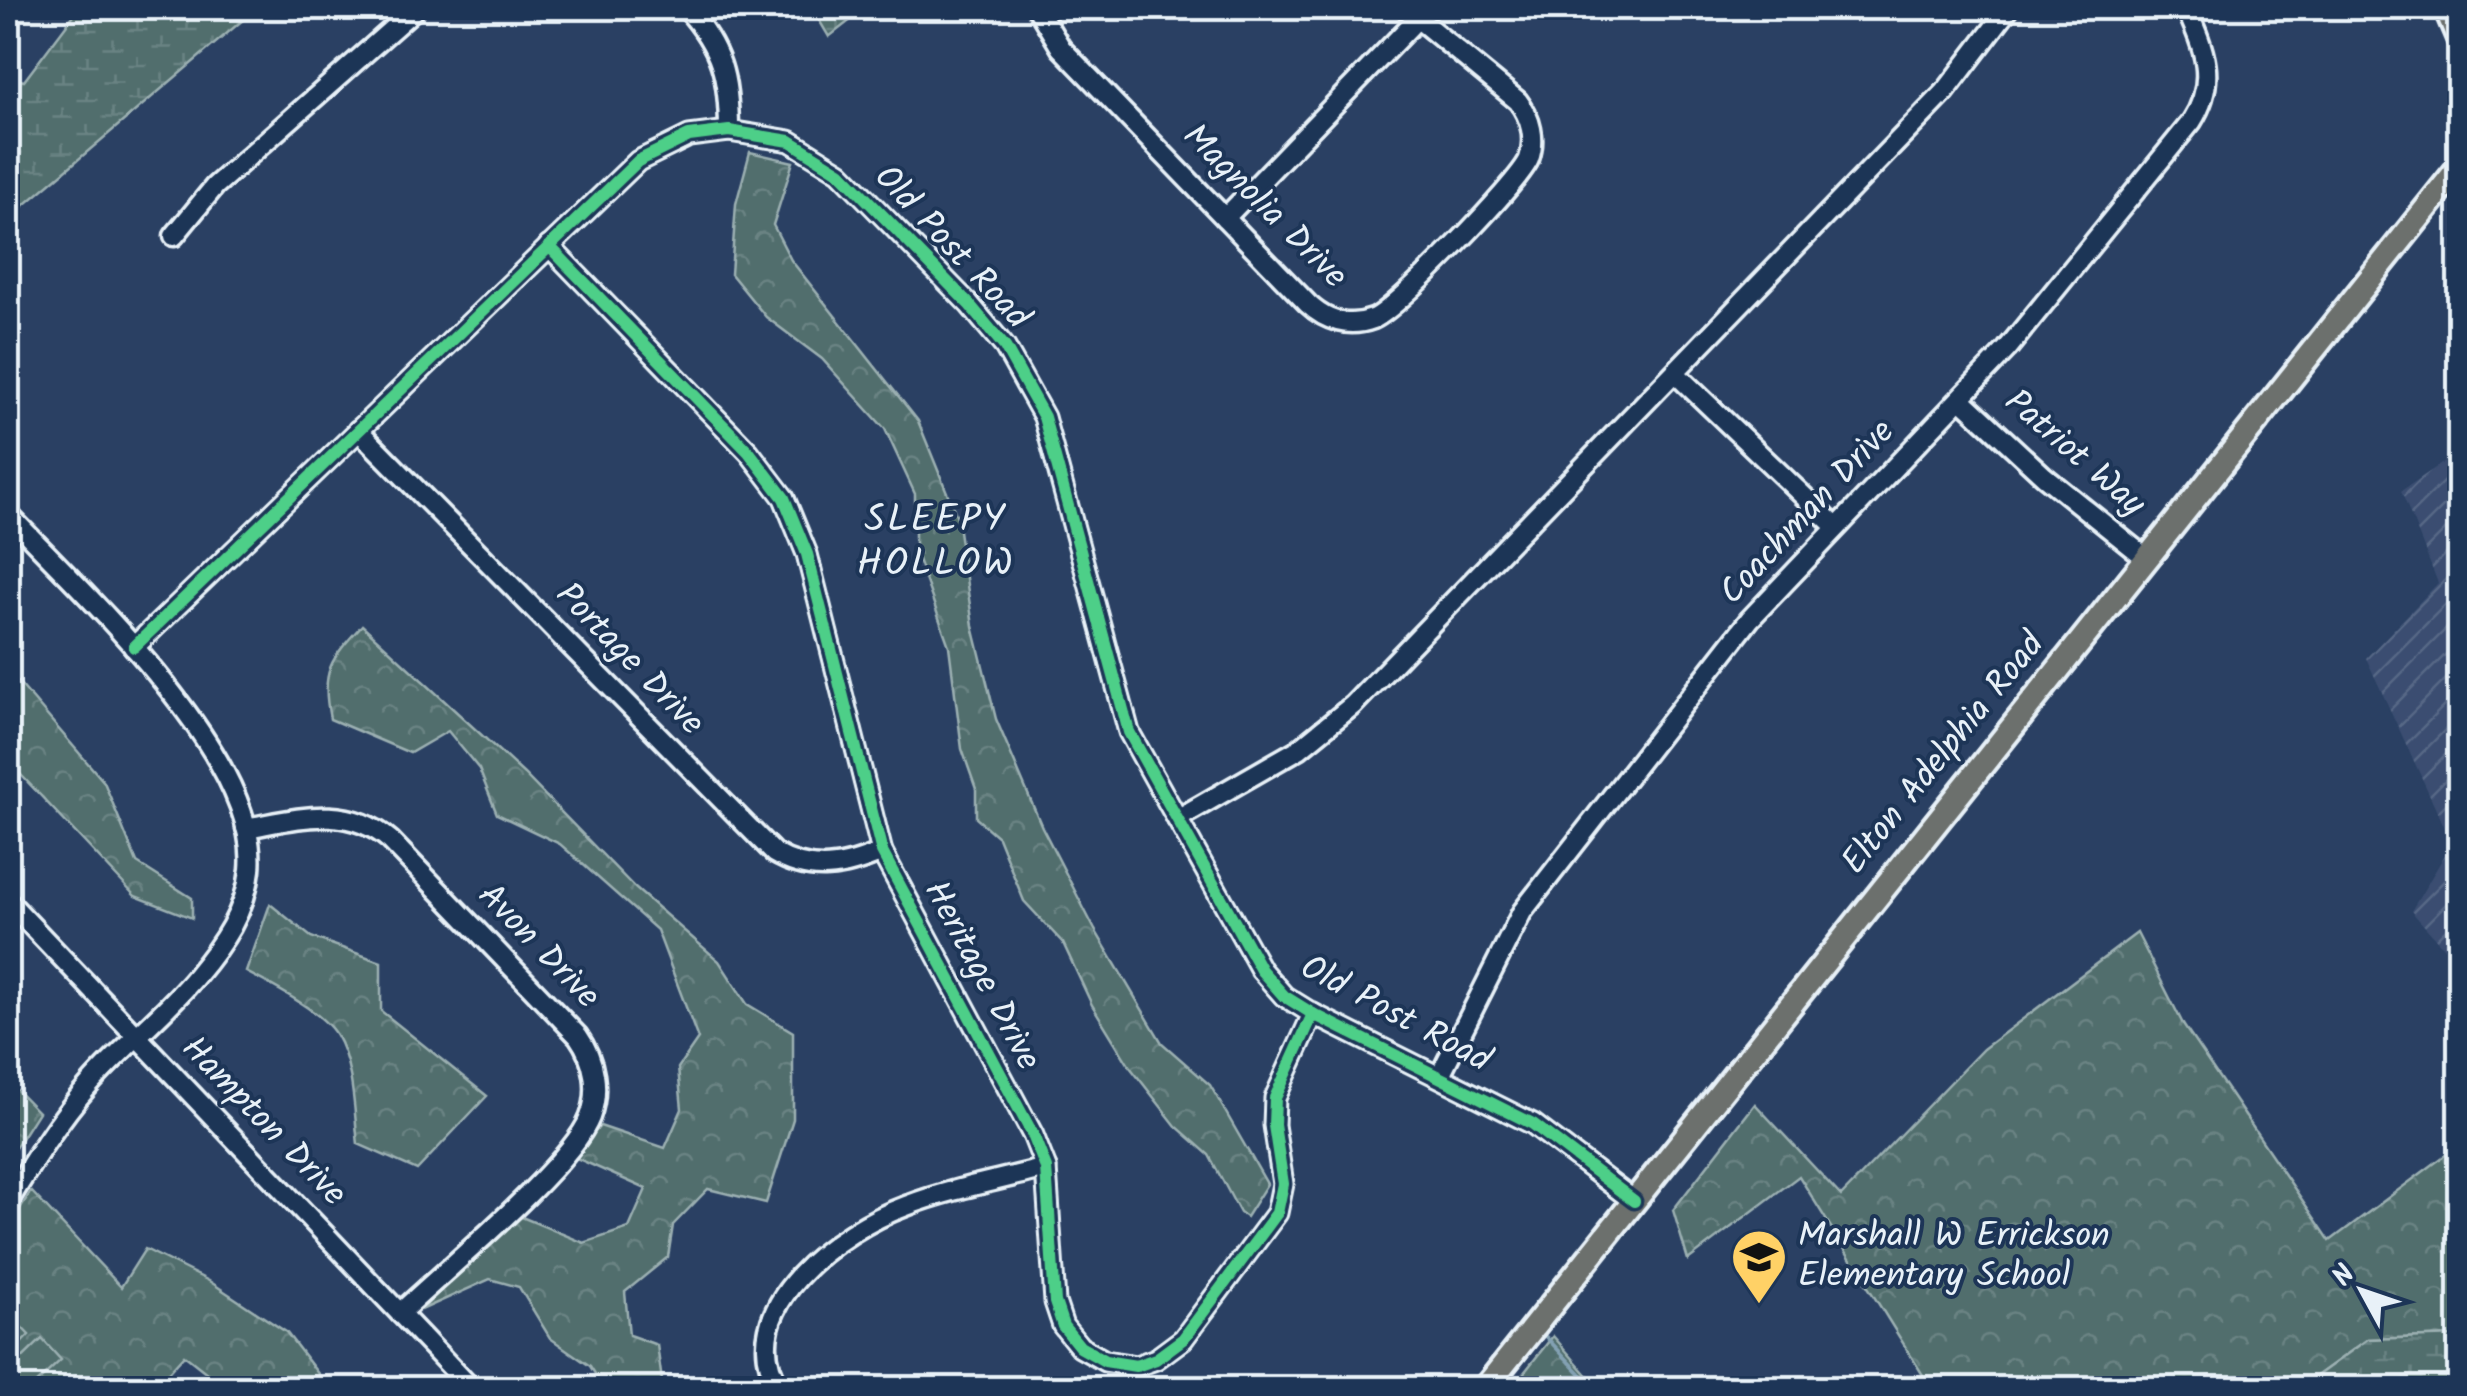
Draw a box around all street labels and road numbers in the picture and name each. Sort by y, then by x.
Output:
street label: Magnolia Drive [1168,111,1360,303]
street label: Old Post Road [859,152,1044,345]
street label: Patriot Way [1991,376,2158,532]
street label: Coachman Drive [1707,407,1910,619]
street label: Portage Drive [541,570,717,750]
street label: Elton Adelphia Road [1828,619,2061,888]
street label: Avon Drive [463,871,613,1023]
street label: Heritage Drive [907,871,1055,1081]
street label: Old Post Road [1290,941,1502,1090]
street label: Hampton Drive [167,1024,360,1221]

